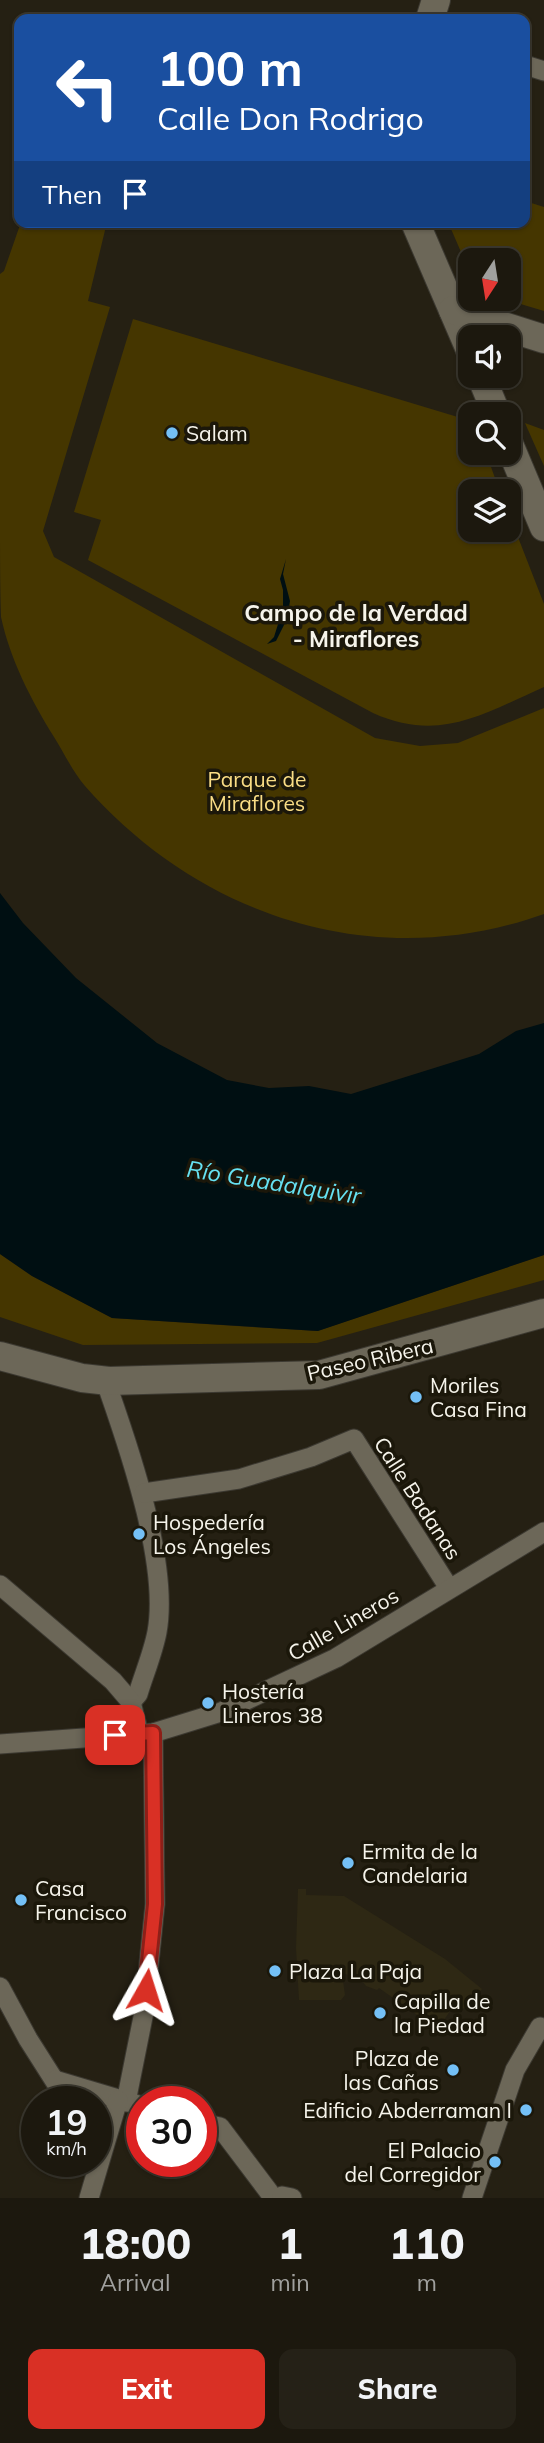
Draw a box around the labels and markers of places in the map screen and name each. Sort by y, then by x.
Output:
place label: Salam [186,420,248,446]
marker: Salam [164,425,180,441]
place label: Moriles Casa Fina [430,1372,527,1422]
marker: Moriles Casa Fina [408,1389,424,1405]
place label: Hospedería Los Ángeles [153,1509,271,1559]
marker: Hospedería Los Ángeles [131,1526,147,1542]
place label: Hostería Lineros 38 [222,1678,323,1728]
marker: Hostería Lineros 38 [200,1695,216,1711]
pin [85,1705,145,1765]
place label: Ermita de la Candelaria [362,1838,478,1888]
marker: Ermita de la Candelaria [340,1855,356,1871]
place label: Casa Francisco [35,1875,127,1925]
marker: Casa Francisco [13,1892,29,1908]
place label: Plaza La Paja [289,1958,422,1984]
marker: Plaza La Paja [267,1963,283,1979]
place label: Capilla de la Piedad [394,1988,490,2038]
marker: Capilla de la Piedad [372,2005,388,2021]
place label: Plaza de las Cañas [344,2045,439,2095]
marker: Plaza de las Cañas [445,2062,461,2078]
place label: Edificio Abderraman I [303,2097,512,2123]
marker: Edificio Abderraman I [518,2102,534,2118]
place label: El Palacio del Corregidor [344,2137,481,2187]
marker: El Palacio del Corregidor [487,2154,503,2170]

